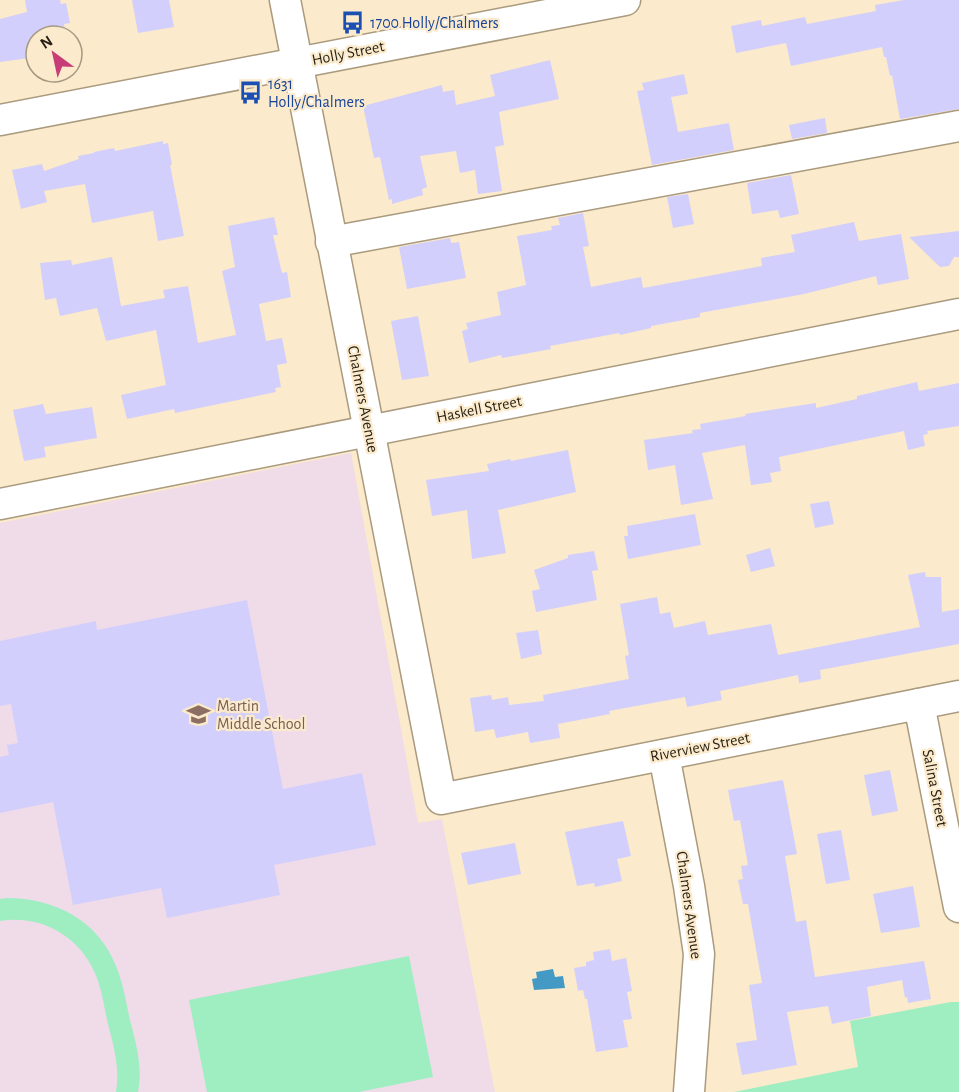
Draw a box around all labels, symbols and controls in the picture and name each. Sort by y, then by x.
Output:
bus stop icon: 1700 Holly/Chalmers [339,10,365,36]
place label: 1700 Holly/Chalmers [370,15,499,32]
north arrow [24,24,84,84]
text: N [37,33,55,52]
street label: Holly Street [310,38,386,69]
place label: 1631 Holly/Chalmers [268,76,365,111]
bus stop icon: 1631 Holly/Chalmers [237,80,263,106]
street label: Chalmers Avenue [345,344,381,454]
street label: Haskell Street [435,393,523,425]
place label: Martin Middle School [217,698,305,732]
school or university icon: Martin Middle School [186,702,212,728]
street label: Riverview Street [649,729,751,765]
street label: Salina Street [920,748,950,828]
street label: Chalmers Avenue [674,850,704,960]

